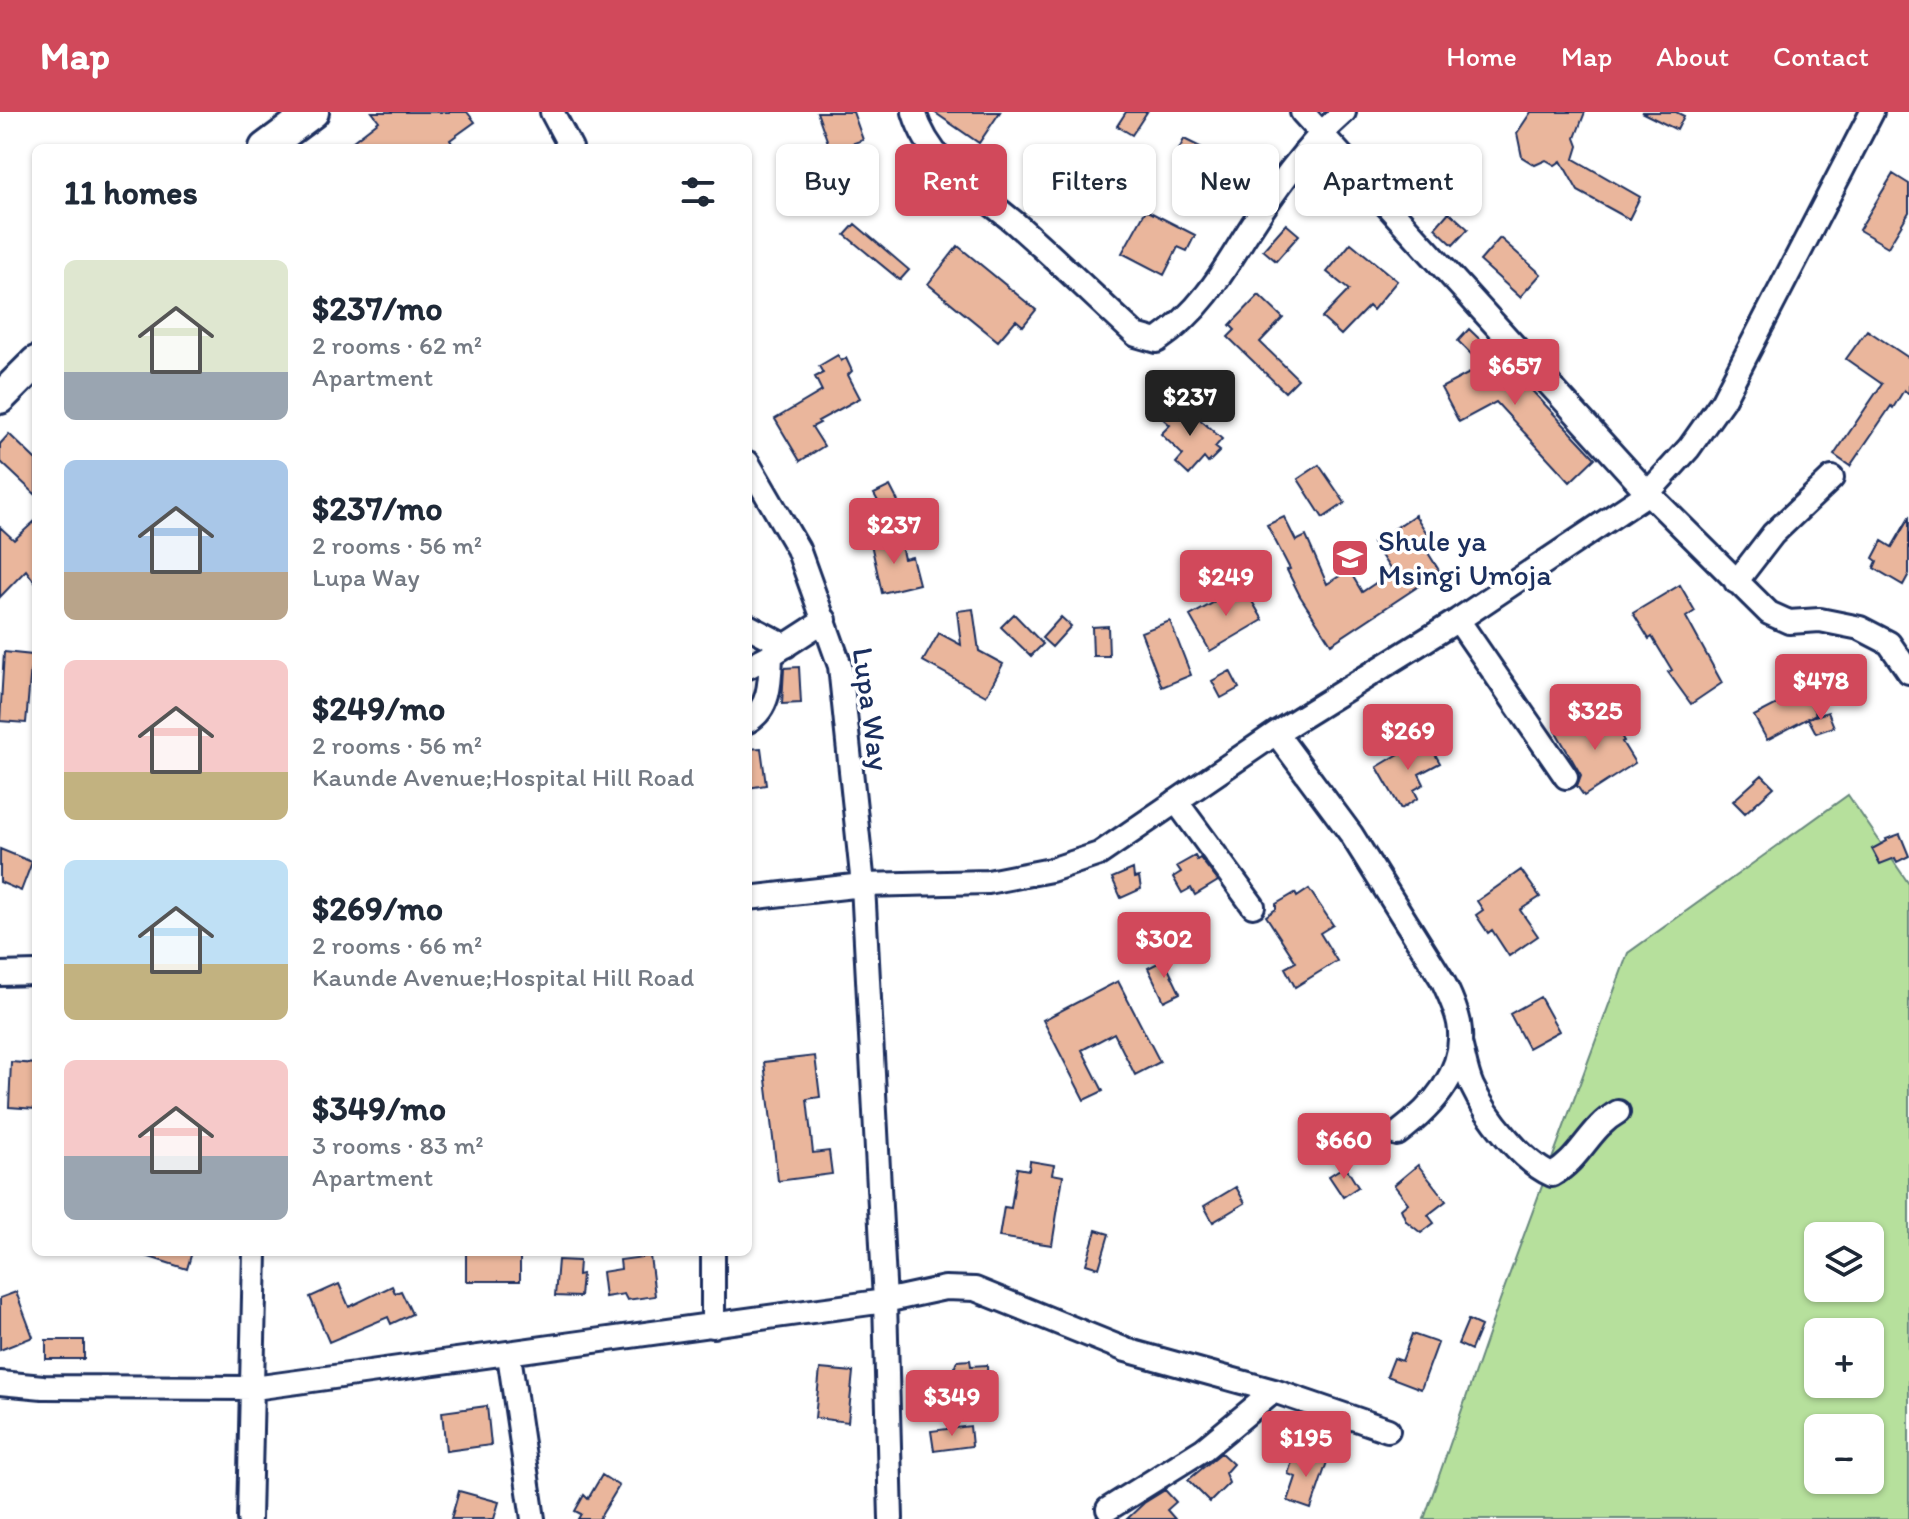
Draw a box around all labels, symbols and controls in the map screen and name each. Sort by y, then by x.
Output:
text: Map [40,33,110,79]
text: Home [1446,39,1517,73]
text: Map [1561,39,1612,73]
text: About [1656,39,1729,73]
text: Contact [1773,39,1869,73]
chip: Buy [776,144,879,216]
chip: Rent [895,144,1007,216]
chip: Filters [1023,144,1156,216]
chip: New [1172,144,1279,216]
chip: Apartment [1295,144,1482,216]
icon: filters [676,170,720,214]
text: 11 homes [64,172,198,213]
text: $237/mo [312,288,443,329]
icon: home [128,292,224,388]
text: 2 rooms · 62 m² [312,329,482,361]
pin: $657 [1468,339,1562,407]
text: $657 [1488,349,1542,381]
text: Apartment [312,361,433,393]
pin: $237 [1143,370,1237,438]
text: $237 [1163,380,1217,412]
text: $237/mo [312,488,443,529]
icon: home [128,492,224,588]
pin: $237 [847,498,941,566]
text: $237 [867,508,921,540]
place label: Shule ya Msingi Umoja [1378,522,1552,593]
text: 2 rooms · 56 m² [312,529,482,561]
school or university icon: Shule ya Msingi Umoja [1329,537,1371,579]
pin: $249 [1179,550,1273,618]
text: $249 [1198,560,1254,592]
text: Lupa Way [312,561,420,593]
street label: Lupa Way [845,645,898,773]
pin: $478 [1774,654,1868,722]
text: $478 [1793,664,1849,696]
pin: $325 [1548,684,1642,752]
text: $249/mo [312,688,445,729]
icon: home [128,692,224,788]
text: $325 [1568,694,1622,726]
pin: $269 [1361,704,1455,772]
text: $269 [1381,714,1435,746]
text: 2 rooms · 56 m² [312,729,482,761]
text: Kaunde Avenue;Hospital Hill Road [312,761,694,793]
text: $269/mo [312,888,443,929]
icon: home [128,892,224,988]
pin: $302 [1117,912,1211,980]
text: $302 [1135,922,1193,954]
text: 2 rooms · 66 m² [312,929,482,961]
text: Kaunde Avenue;Hospital Hill Road [312,961,694,993]
text: $349/mo [312,1088,446,1129]
icon: home [128,1092,224,1188]
pin: $660 [1297,1113,1391,1181]
text: $660 [1316,1123,1372,1155]
text: 3 rooms · 83 m² [312,1129,484,1161]
text: Apartment [312,1161,433,1193]
map controls [1804,1222,1884,1494]
button: layers [1804,1222,1884,1302]
button: + [1804,1318,1884,1398]
pin: $349 [905,1370,999,1438]
text: $349 [924,1380,980,1412]
pin: $195 [1259,1411,1353,1479]
button: − [1804,1414,1884,1494]
text: $195 [1280,1421,1332,1453]

